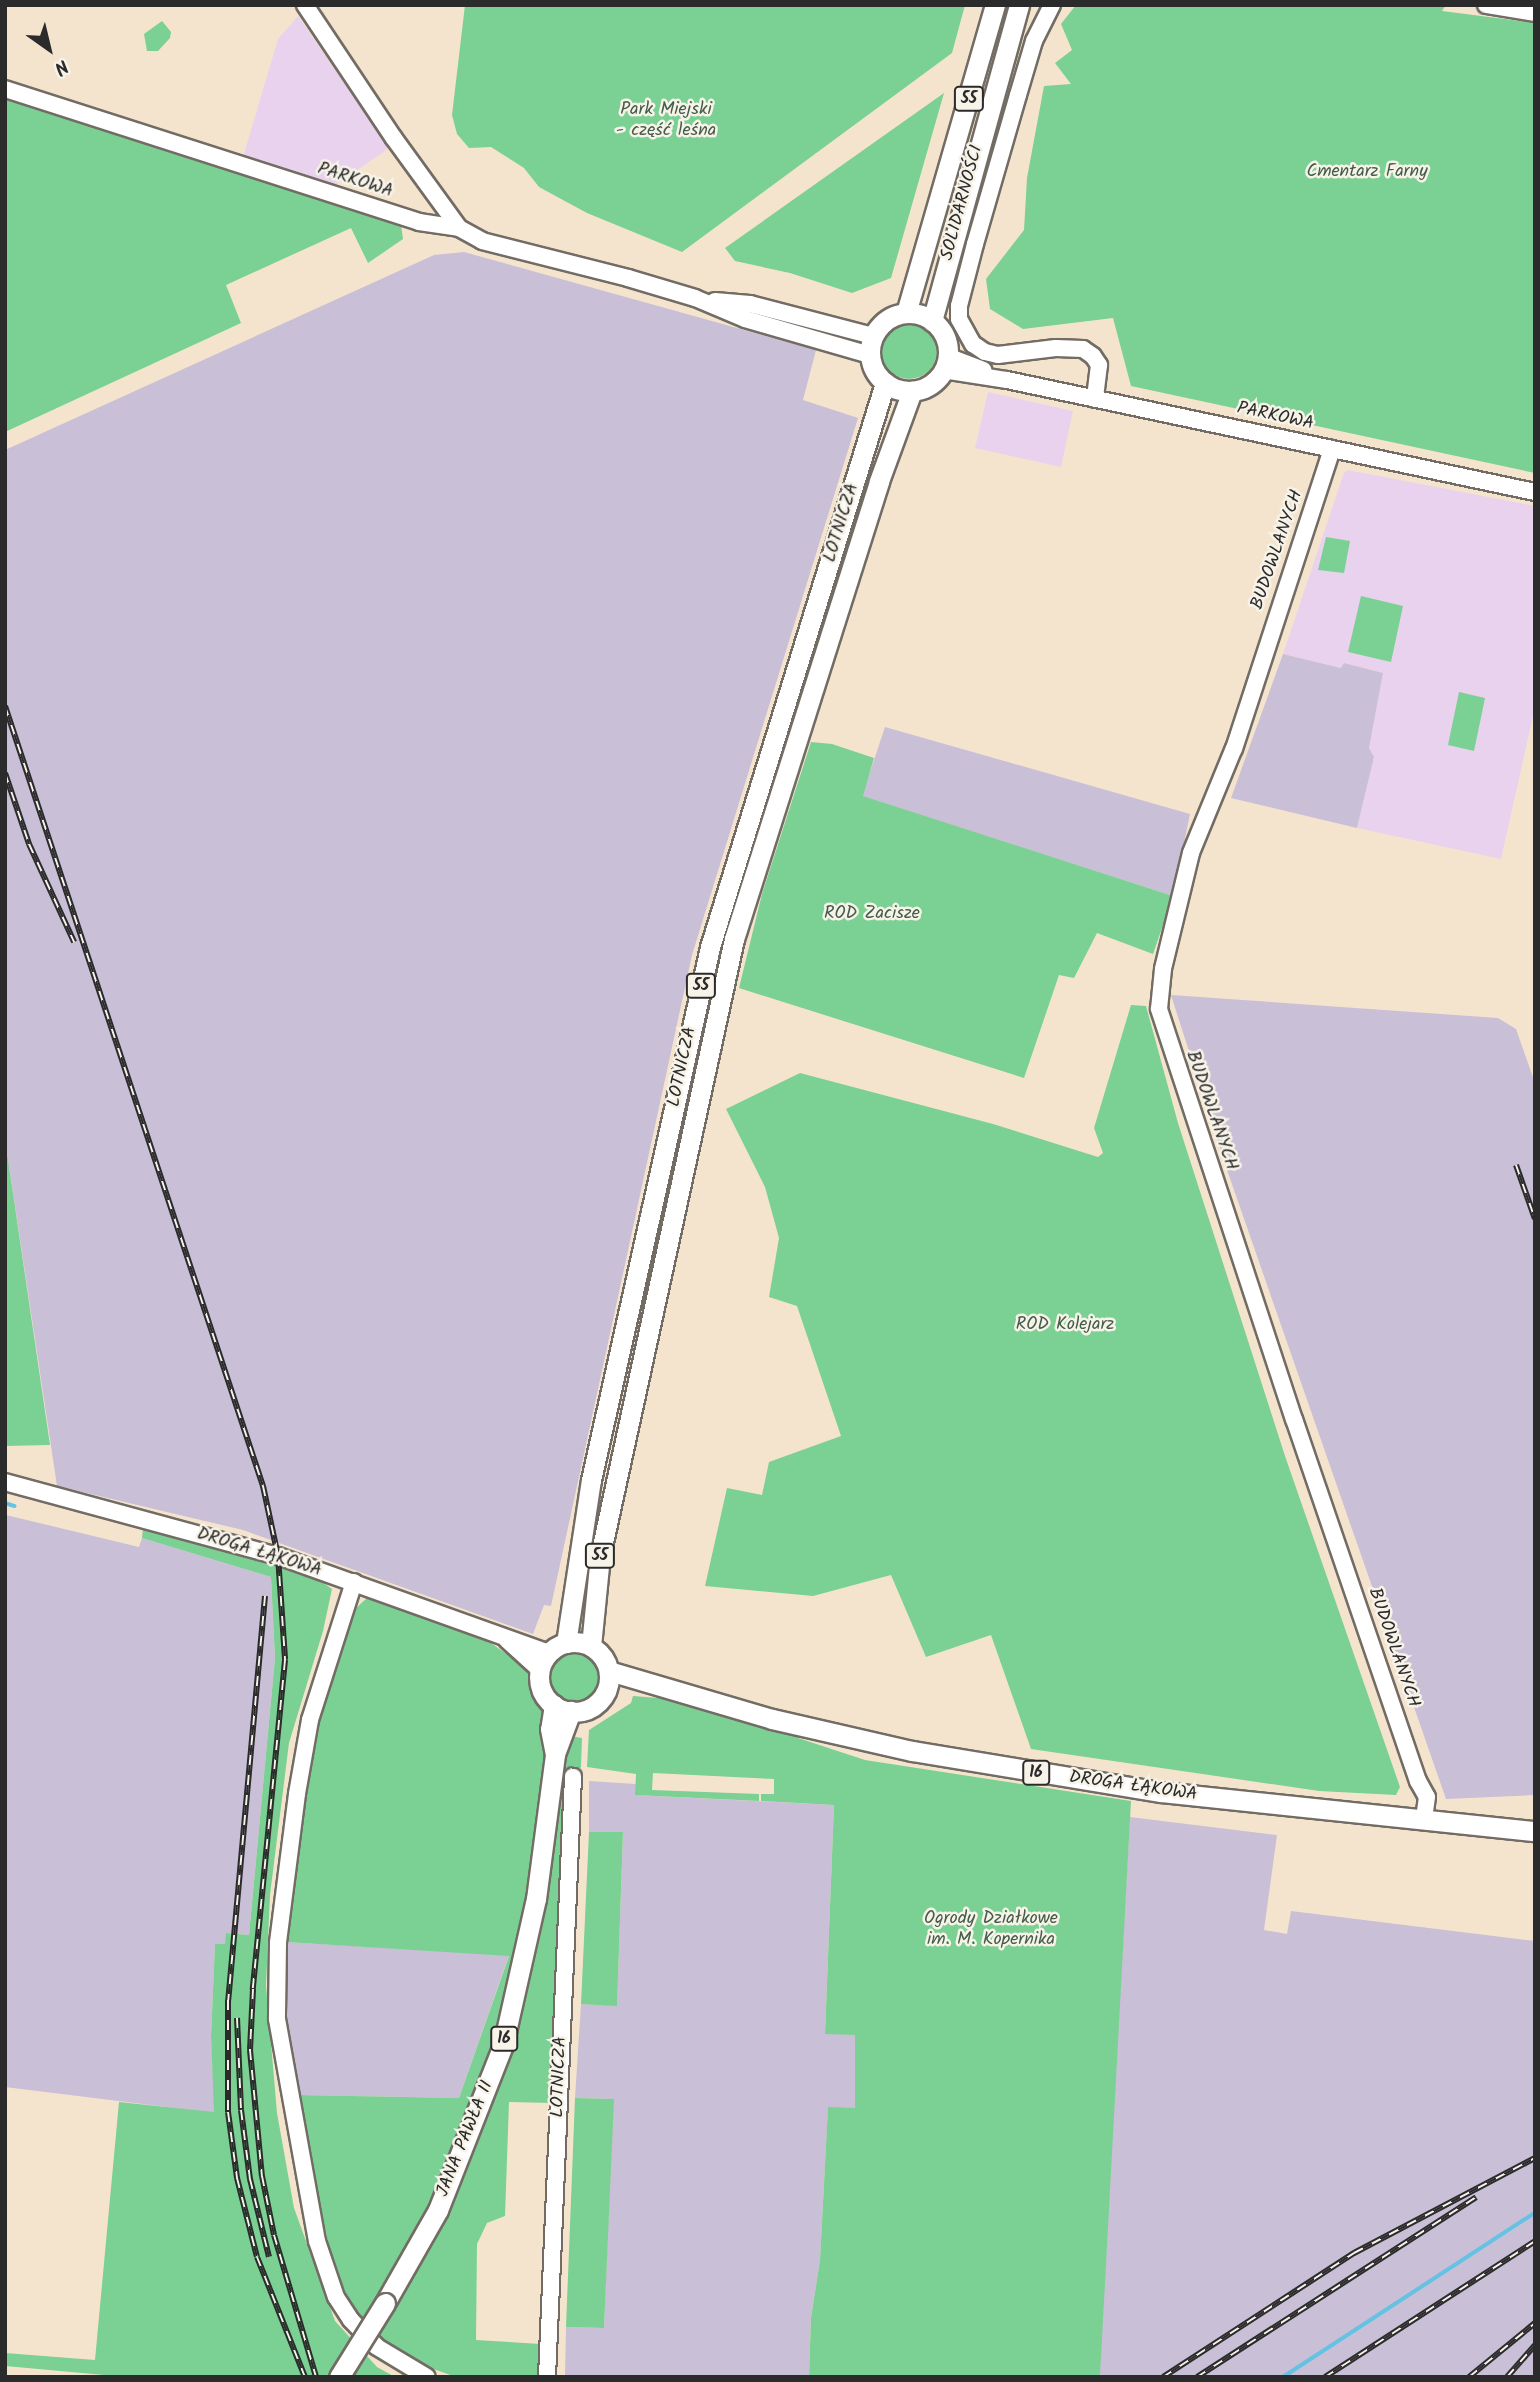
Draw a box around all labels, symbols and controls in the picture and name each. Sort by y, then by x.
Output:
north arrow [14,14,84,84]
text: N [47,51,74,82]
road number: 55 [953,86,985,111]
park label: Park Miejski - część leśna [616,100,716,142]
street label: SOLIDARNOŚCI [937,143,989,263]
street label: PARKOWA [315,159,395,203]
park label: Cmentarz Farny [1306,161,1428,183]
street label: PARKOWA [1235,398,1315,436]
street label: LOTNICZA [820,481,864,565]
street label: BUDOWLANYCH [1247,487,1309,613]
park label: ROD Zacisze [824,903,920,925]
road number: 55 [685,974,717,998]
street label: LOTNICZA [664,1025,702,1109]
street label: BUDOWLANYCH [1180,1048,1242,1174]
park label: ROD Kolejarz [1016,1314,1114,1336]
street label: DROGA ŁĄKOWA [194,1524,324,1582]
road number: 55 [584,1544,616,1568]
street label: BUDOWLANYCH [1362,1585,1424,1711]
road number: 16 [1022,1760,1050,1786]
street label: DROGA ŁĄKOWA [1068,1767,1198,1807]
park label: Ogrody Działkowe im. M. Kopernika [924,1909,1058,1952]
road number: 16 [490,2026,518,2052]
street label: LOTNICZA [548,2036,572,2118]
street label: JANA PAWŁA II [433,2078,499,2200]

